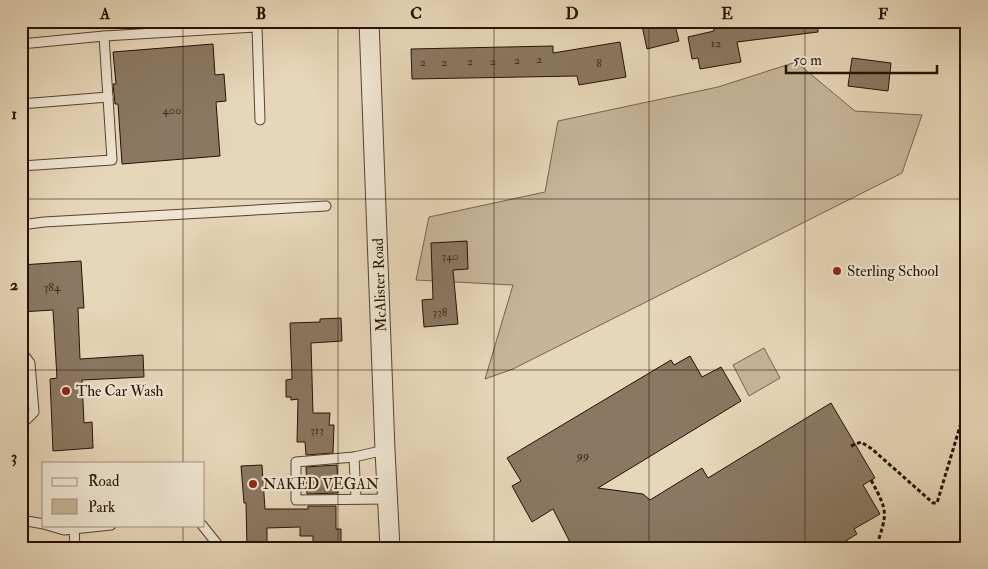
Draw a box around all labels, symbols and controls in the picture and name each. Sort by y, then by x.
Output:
text: A [99,4,111,24]
text: B [256,4,266,24]
text: C [410,4,422,24]
text: D [565,4,579,24]
text: E [721,4,733,24]
text: F [878,4,888,24]
house number: 12 [711,36,721,51]
scale bar [786,42,937,74]
text: 50 m [793,51,822,70]
house number: 2 [536,52,542,67]
house number: 2 [514,53,520,68]
house number: 2 [467,54,473,69]
house number: 2 [490,54,496,69]
house number: 2 [420,55,426,70]
house number: 2 [441,55,447,70]
house number: 8 [596,56,602,71]
house number: 400 [163,103,181,118]
text: 1 [11,104,17,124]
street label: McAlister Road [369,237,391,332]
house number: 340 [441,249,459,264]
place label: Sterling School [847,262,939,281]
marker: Sterling School [831,265,843,277]
text: 2 [10,275,18,295]
house number: 384 [44,280,61,295]
house number: 338 [433,305,448,320]
place label: The Car Wash [76,382,163,401]
marker: The Car Wash [60,385,72,397]
house number: 313 [310,423,324,438]
text: 3 [11,447,17,467]
house number: 99 [576,448,589,463]
legend [42,462,205,526]
text: Road [88,472,120,491]
place label: NAKED VEGAN [263,475,380,494]
marker: NAKED VEGAN [247,478,259,490]
text: Park [88,498,115,517]

